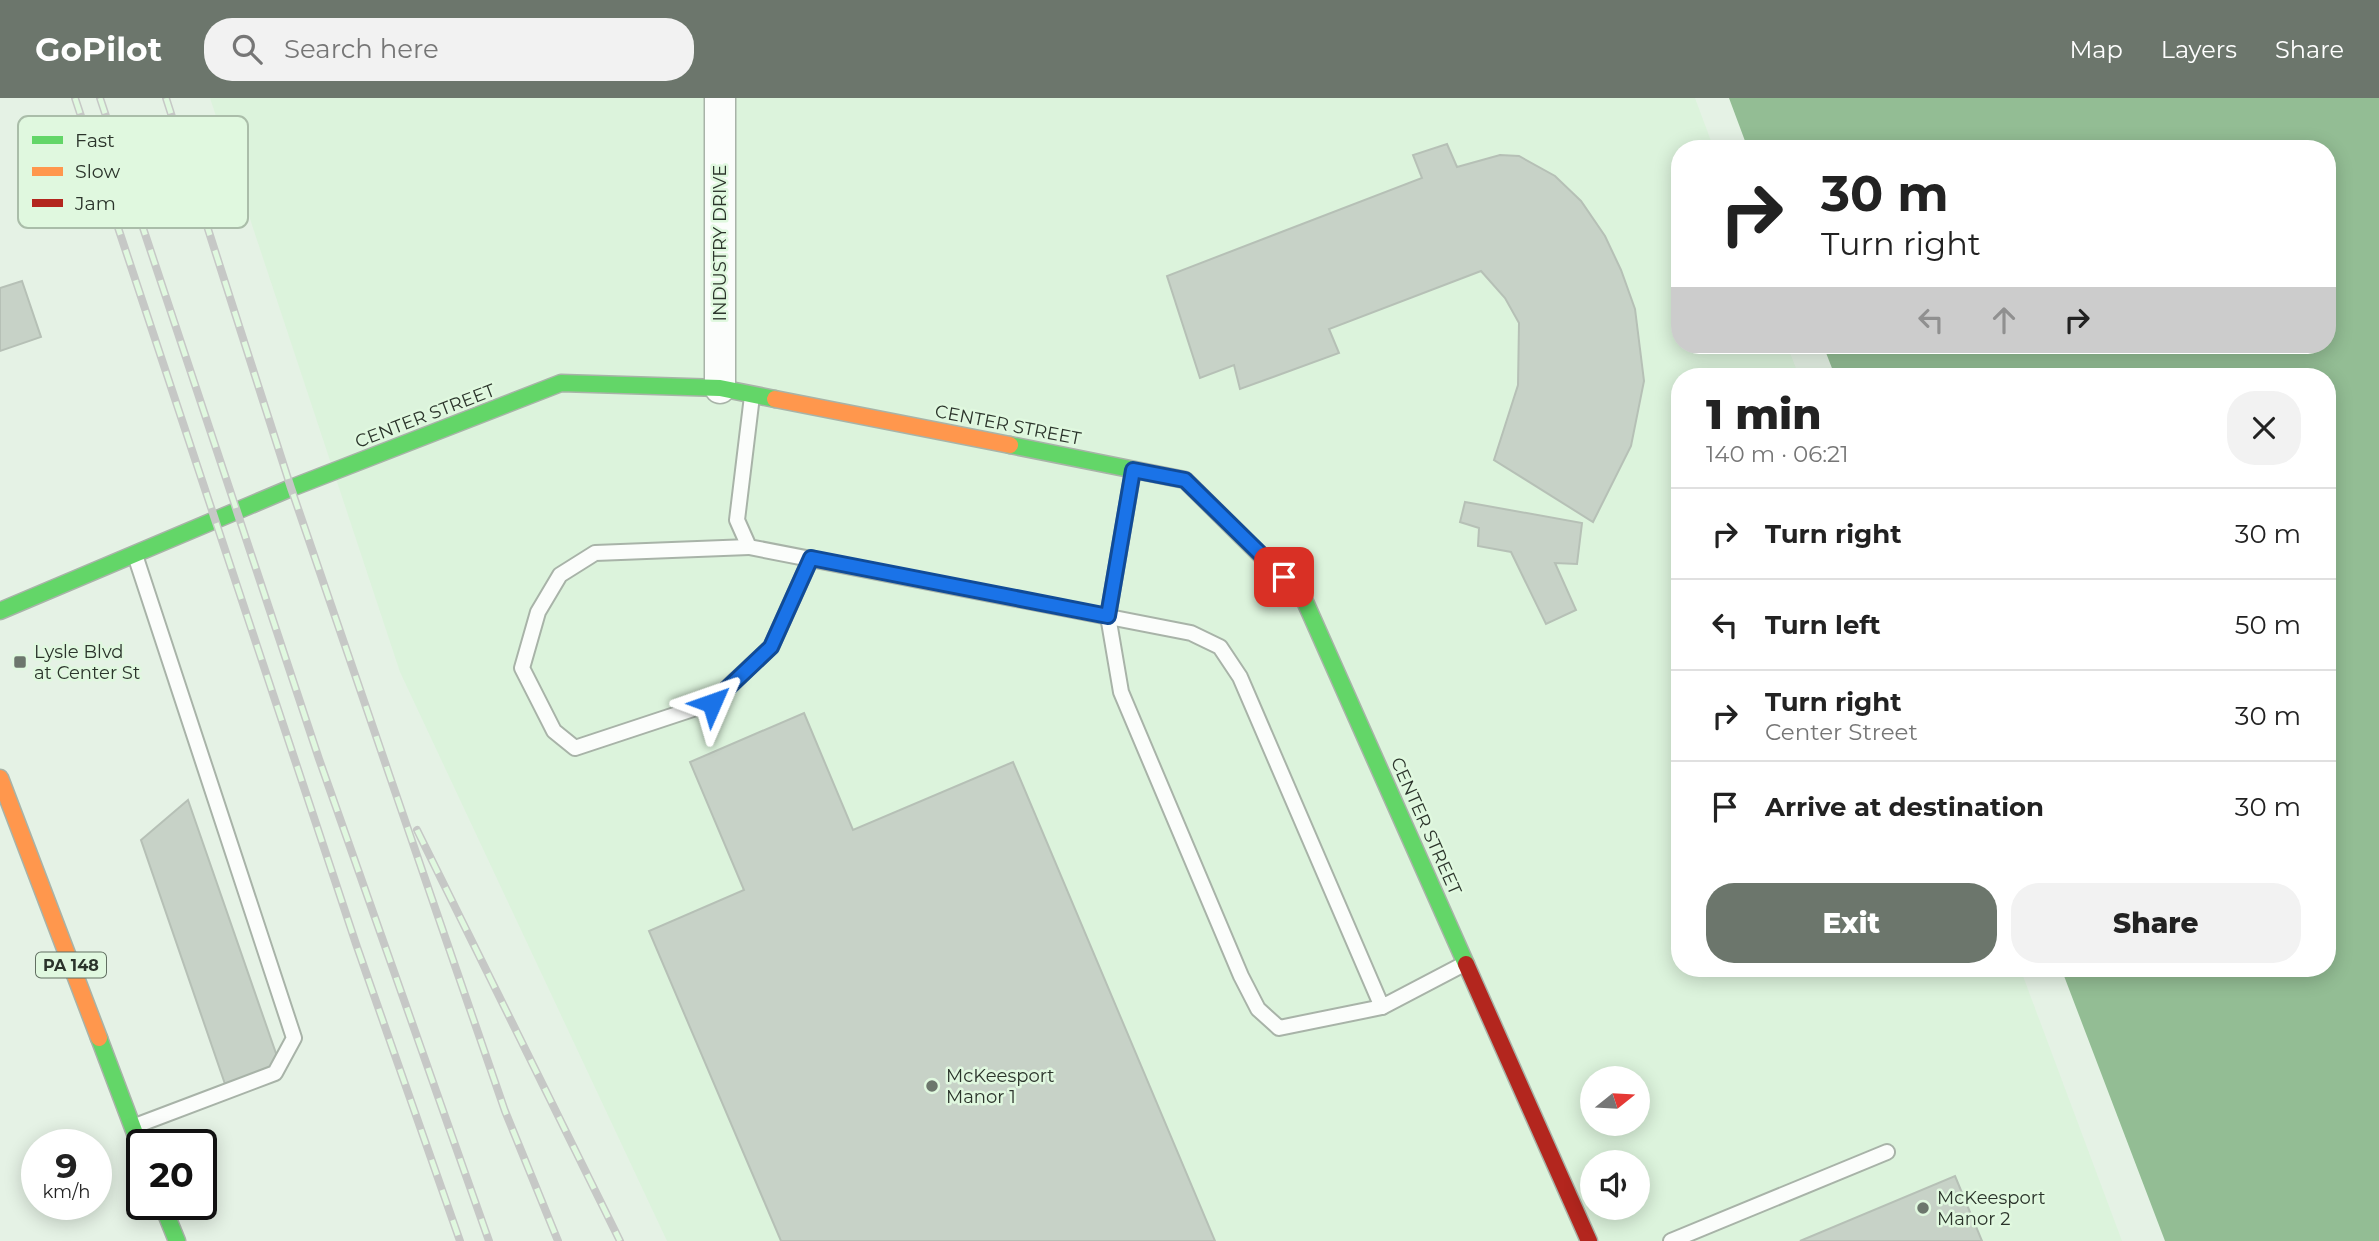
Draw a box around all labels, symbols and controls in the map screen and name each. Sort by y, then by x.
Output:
search box [204,18,694,81]
text: GoPilot [35,29,162,69]
icon: search [228,30,266,68]
text: Search here [284,33,439,65]
text: Map [2069,35,2123,64]
text: Layers [2161,35,2237,64]
text: Share [2275,35,2344,64]
legend [18,116,248,228]
text: Fast [75,129,115,152]
text: Slow [75,160,120,183]
text: 30 m [1821,164,1949,223]
street label: INDUSTRY DRIVE [709,165,731,321]
icon: right [1706,168,1797,259]
text: Jam [74,192,116,215]
text: Turn right [1821,224,1981,263]
icon: left [1912,301,1950,339]
icon: ahead [1985,301,2023,339]
icon: right [2058,301,2096,339]
street label: CENTER STREET [352,379,499,453]
text: 1 min [1706,388,1822,440]
button: close [2227,391,2301,465]
street label: CENTER STREET [933,400,1083,450]
text: 140 m · 06:21 [1706,440,1849,468]
icon: right [1706,515,1744,553]
text: Turn right [1765,518,1901,550]
text: 30 m [2235,518,2301,550]
pin [1254,547,1314,607]
icon: arrive [1265,558,1303,596]
icon: left [1706,606,1744,644]
text: Turn left [1765,609,1881,641]
text: 50 m [2235,609,2301,641]
place label: Lysle Blvd at Center St [34,641,140,684]
marker: Lysle Blvd at Center St [12,654,28,670]
position arrow [675,666,749,740]
text: Turn right [1765,686,1901,718]
icon: right [1706,697,1744,735]
text: 30 m [2235,700,2301,732]
text: Center Street [1765,718,1918,746]
street label: CENTER STREET [1386,754,1466,899]
icon: arrive [1706,788,1744,826]
text: Arrive at destination [1765,791,2044,823]
text: 30 m [2235,791,2301,823]
button: Exit [1706,883,1997,963]
button: Share [2011,883,2301,963]
road number: PA 148 [36,952,106,978]
place label: McKeesport Manor 1 [946,1065,1055,1108]
north arrow [1580,1066,1650,1136]
map controls [1580,1066,1650,1220]
marker: McKeesport Manor 1 [924,1078,940,1094]
speed limit sign: 20 [126,1129,217,1220]
text: 9 [55,1144,78,1187]
button: sound [1580,1150,1650,1220]
text: km/h [42,1181,91,1203]
place label: McKeesport Manor 2 [1937,1187,2046,1230]
marker: McKeesport Manor 2 [1915,1200,1931,1216]

